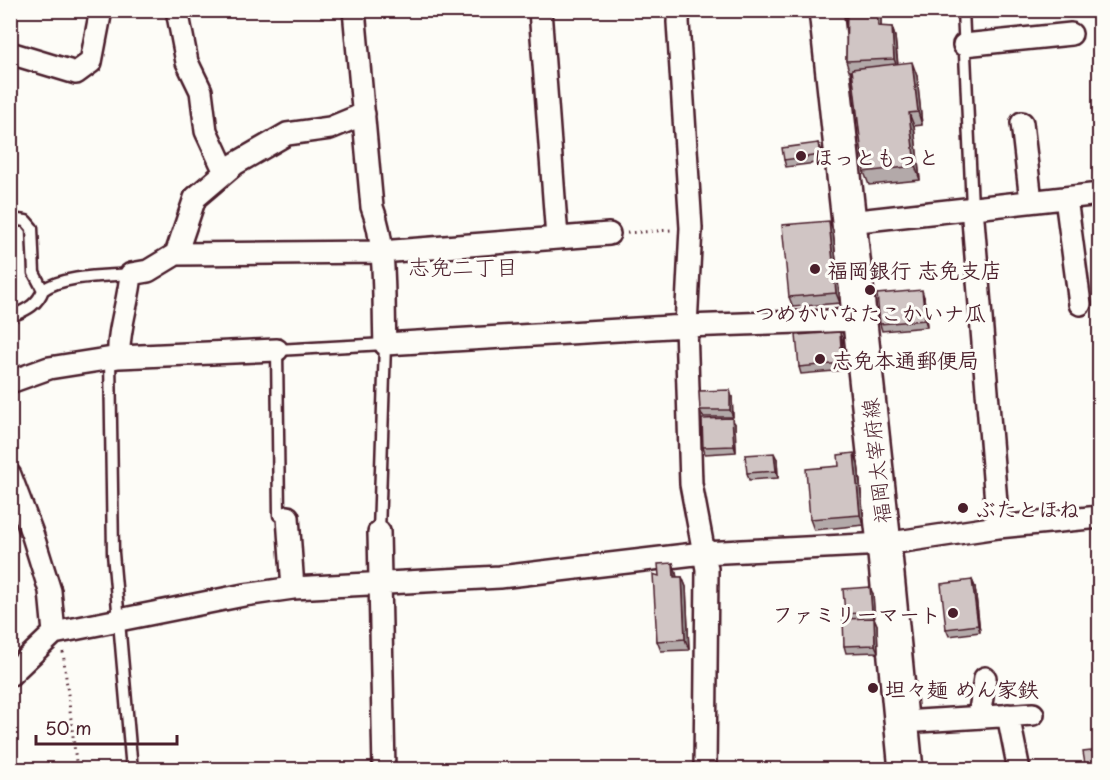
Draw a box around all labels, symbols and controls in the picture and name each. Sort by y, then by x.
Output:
place label: ほっともっと [813,140,939,172]
marker: ほっともっと [794,149,808,163]
district label: 志免二丁目 [408,249,518,282]
place label: 福岡銀行 志免支店 [827,253,1002,285]
marker: 福岡銀行 志免支店 [808,262,822,276]
marker: つめかいなたこかいナ瓜 [863,283,877,297]
place label: つめかいなたこかいナ瓜 [755,296,986,328]
place label: 志免本通郵便局 [832,343,979,375]
marker: 志免本通郵便局 [813,352,827,366]
street label: 福岡太宰府線 [853,397,897,525]
place label: ぶたとほね [975,492,1080,524]
marker: ぶたとほね [956,501,970,515]
place label: ファミリーマート [772,597,941,629]
marker: ファミリーマート [946,606,960,620]
place label: 坦々麺 めん家鉄 [885,672,1039,704]
marker: 坦々麺 めん家鉄 [866,681,880,695]
scale bar [36,708,177,746]
text: 50 m [45,714,92,741]

